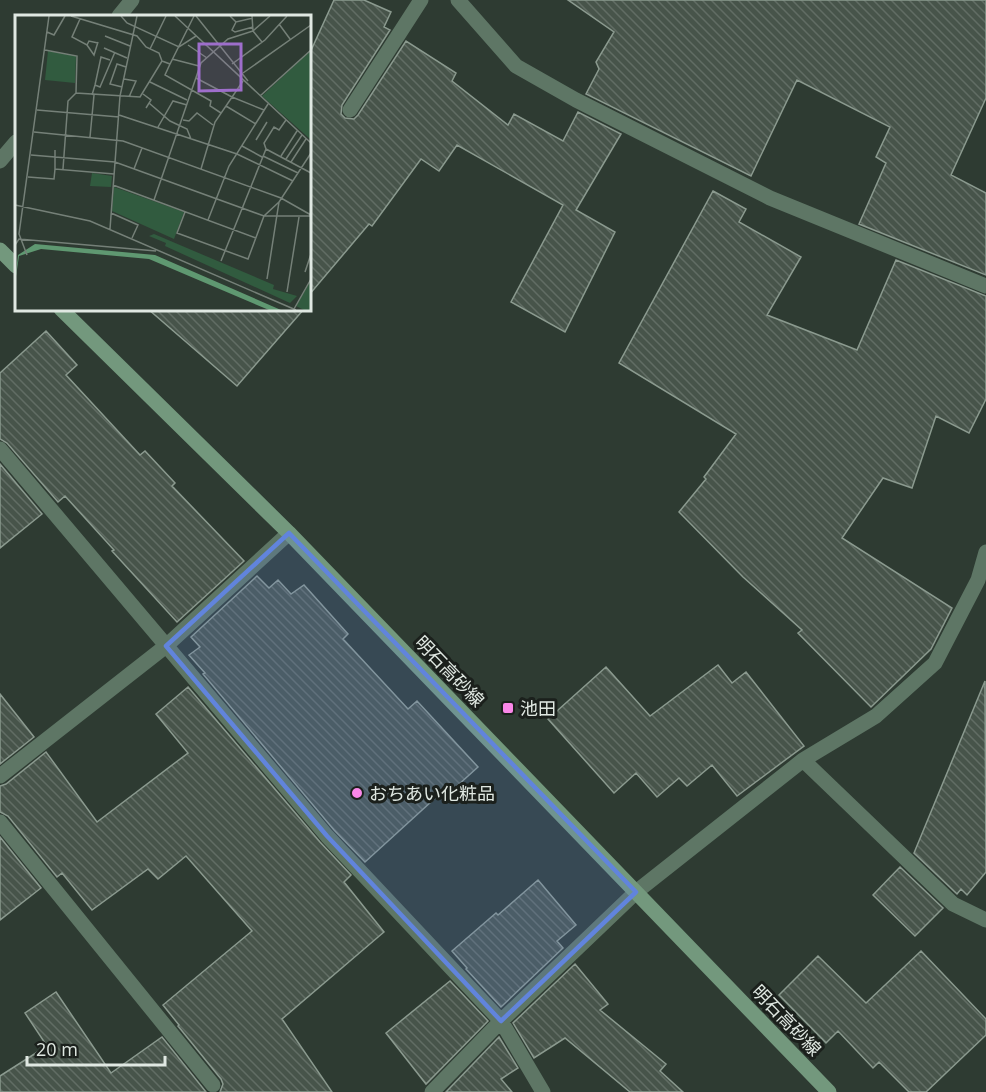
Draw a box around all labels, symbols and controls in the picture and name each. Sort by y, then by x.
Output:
inset map [15,15,310,310]
street label: 明石高砂線 [410,630,490,712]
place label: 池田 [520,696,556,720]
marker: 池田 [501,701,515,715]
place label: おちあい化粧品 [369,781,495,805]
marker: おちあい化粧品 [350,786,364,800]
street label: 明石高砂線 [747,979,827,1061]
scale bar [27,1029,165,1067]
text: 20 m [36,1037,78,1061]

